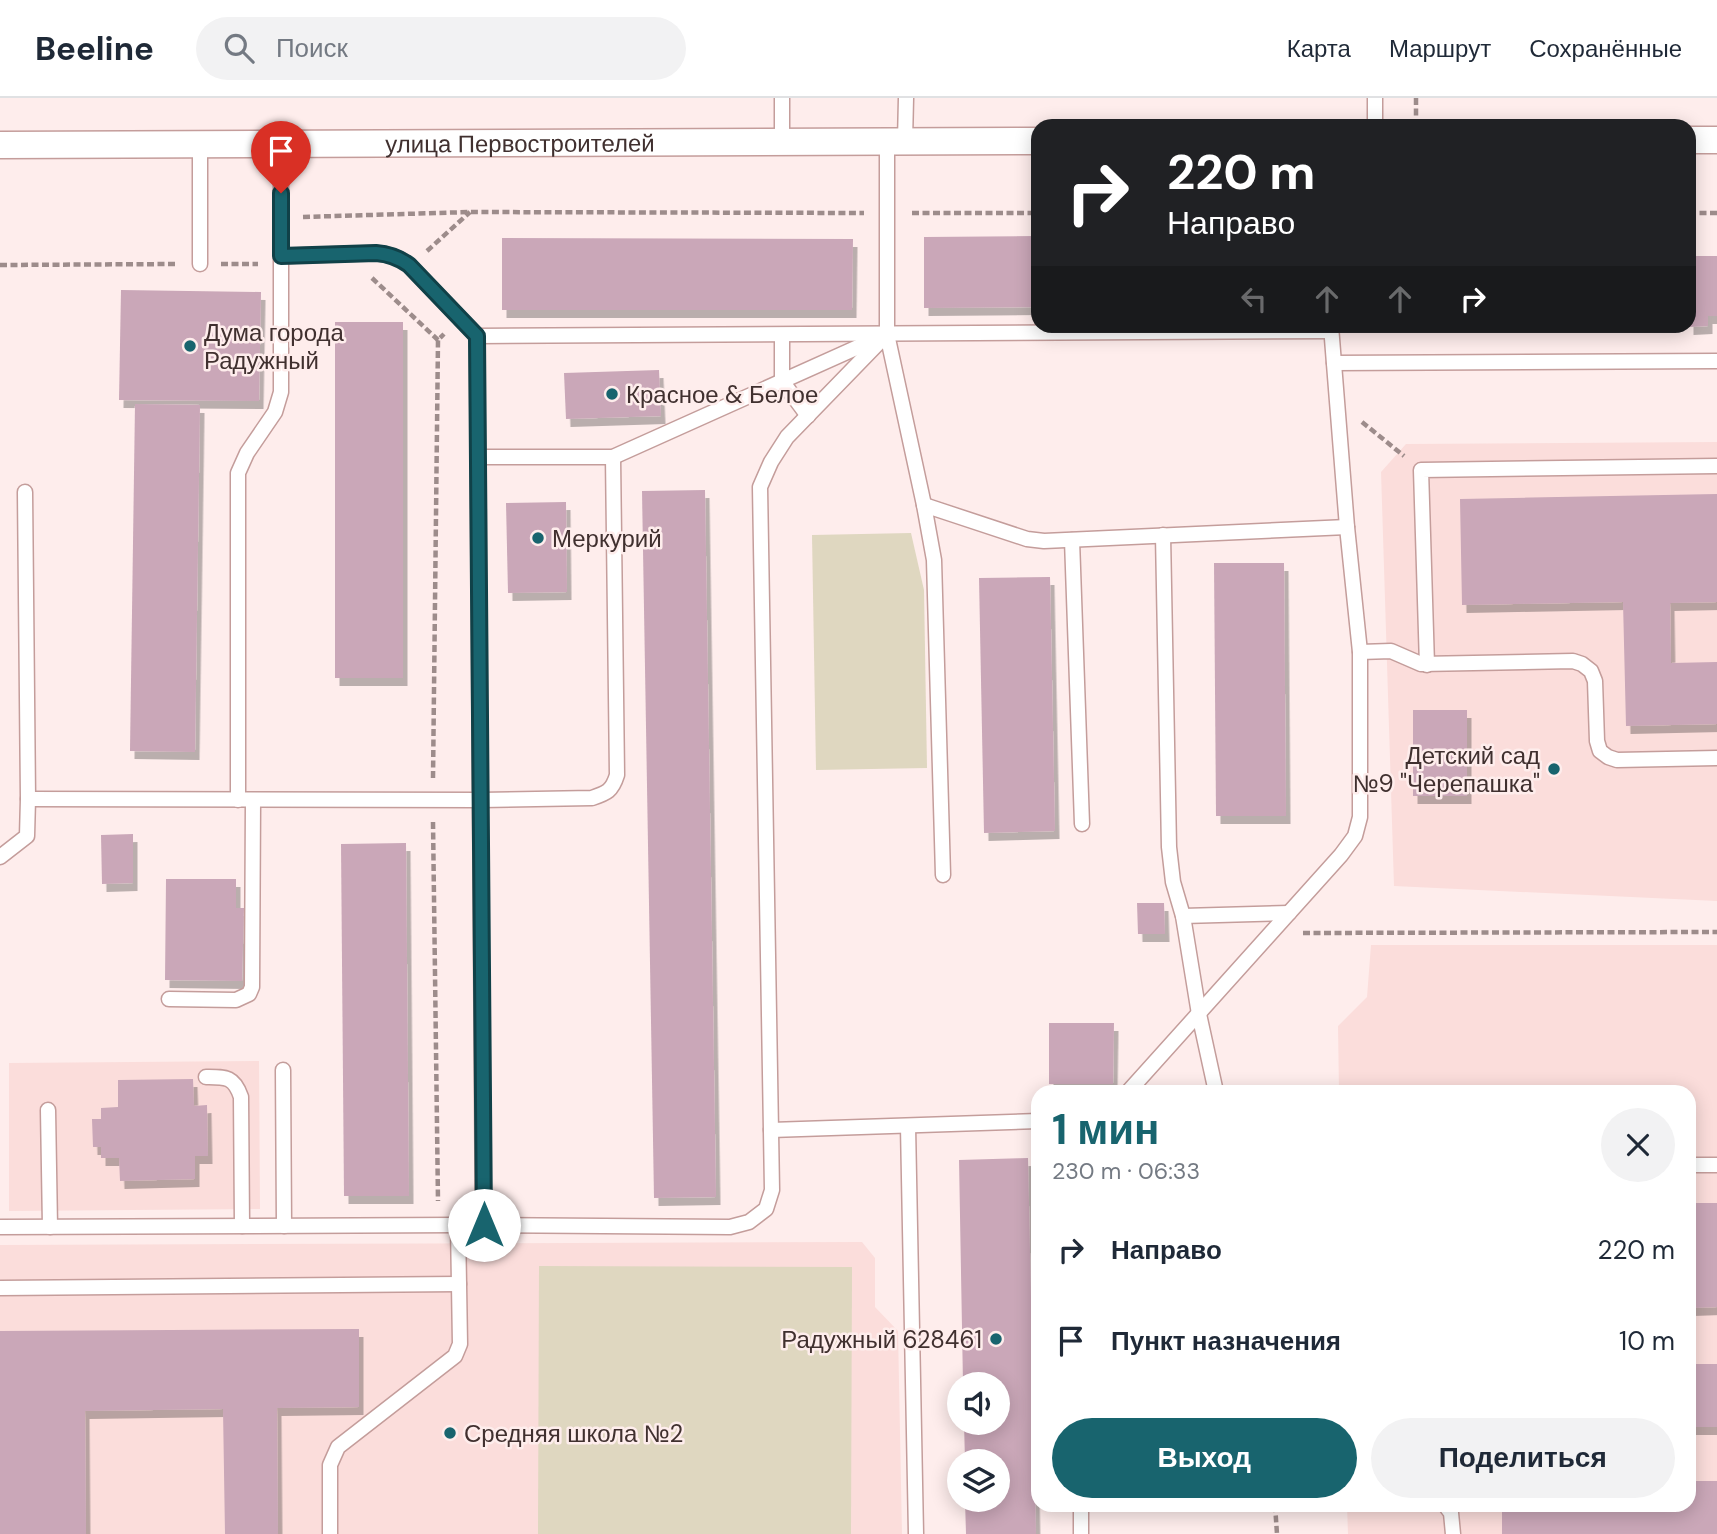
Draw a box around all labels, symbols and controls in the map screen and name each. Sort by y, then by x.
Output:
search box [196,17,686,80]
text: Beeline [35,27,154,70]
icon: search [220,29,258,67]
text: Поиск [276,31,348,65]
text: Карта [1287,33,1351,64]
text: Маршрут [1389,33,1491,64]
text: Сохранённые [1529,33,1682,64]
pin [251,121,311,193]
street label: улица Первостроителей [385,127,655,159]
icon: arrive [262,132,300,170]
text: 220 m [1167,140,1315,204]
icon: right [1052,147,1143,238]
text: Направо [1167,202,1295,244]
icon: left [1235,280,1273,318]
icon: ahead [1308,280,1346,318]
icon: ahead [1381,280,1419,318]
icon: right [1454,280,1492,318]
place label: Дума города Радужный [204,317,344,376]
marker: Дума города Радужный [182,338,198,354]
place label: Красное & Белое [626,379,818,410]
marker: Красное & Белое [604,386,620,402]
place label: Меркурий [552,523,662,554]
marker: Меркурий [530,530,546,546]
place label: Детский сад №9 "Черепашка" [1353,740,1540,799]
marker: Детский сад №9 "Черепашка" [1546,761,1562,777]
text: 1 мин [1052,1102,1159,1157]
button: close [1601,1108,1675,1182]
text: 230 m · 06:33 [1052,1156,1200,1186]
position arrow [447,1188,521,1262]
icon: right [1052,1231,1090,1269]
text: Направо [1111,1233,1222,1267]
text: 220 m [1597,1233,1675,1267]
icon: arrive [1052,1322,1090,1360]
place label: Радужный 628461 [781,1324,982,1355]
text: Пункт назначения [1111,1324,1341,1358]
text: 10 m [1619,1324,1675,1358]
marker: Радужный 628461 [988,1331,1004,1347]
map controls [947,1372,1010,1512]
button: sound [947,1372,1010,1435]
place label: Средняя школа №2 [464,1418,683,1449]
button: Выход [1052,1418,1357,1498]
button: Поделиться [1371,1418,1675,1498]
marker: Средняя школа №2 [442,1425,458,1441]
button: layers [947,1449,1010,1512]

